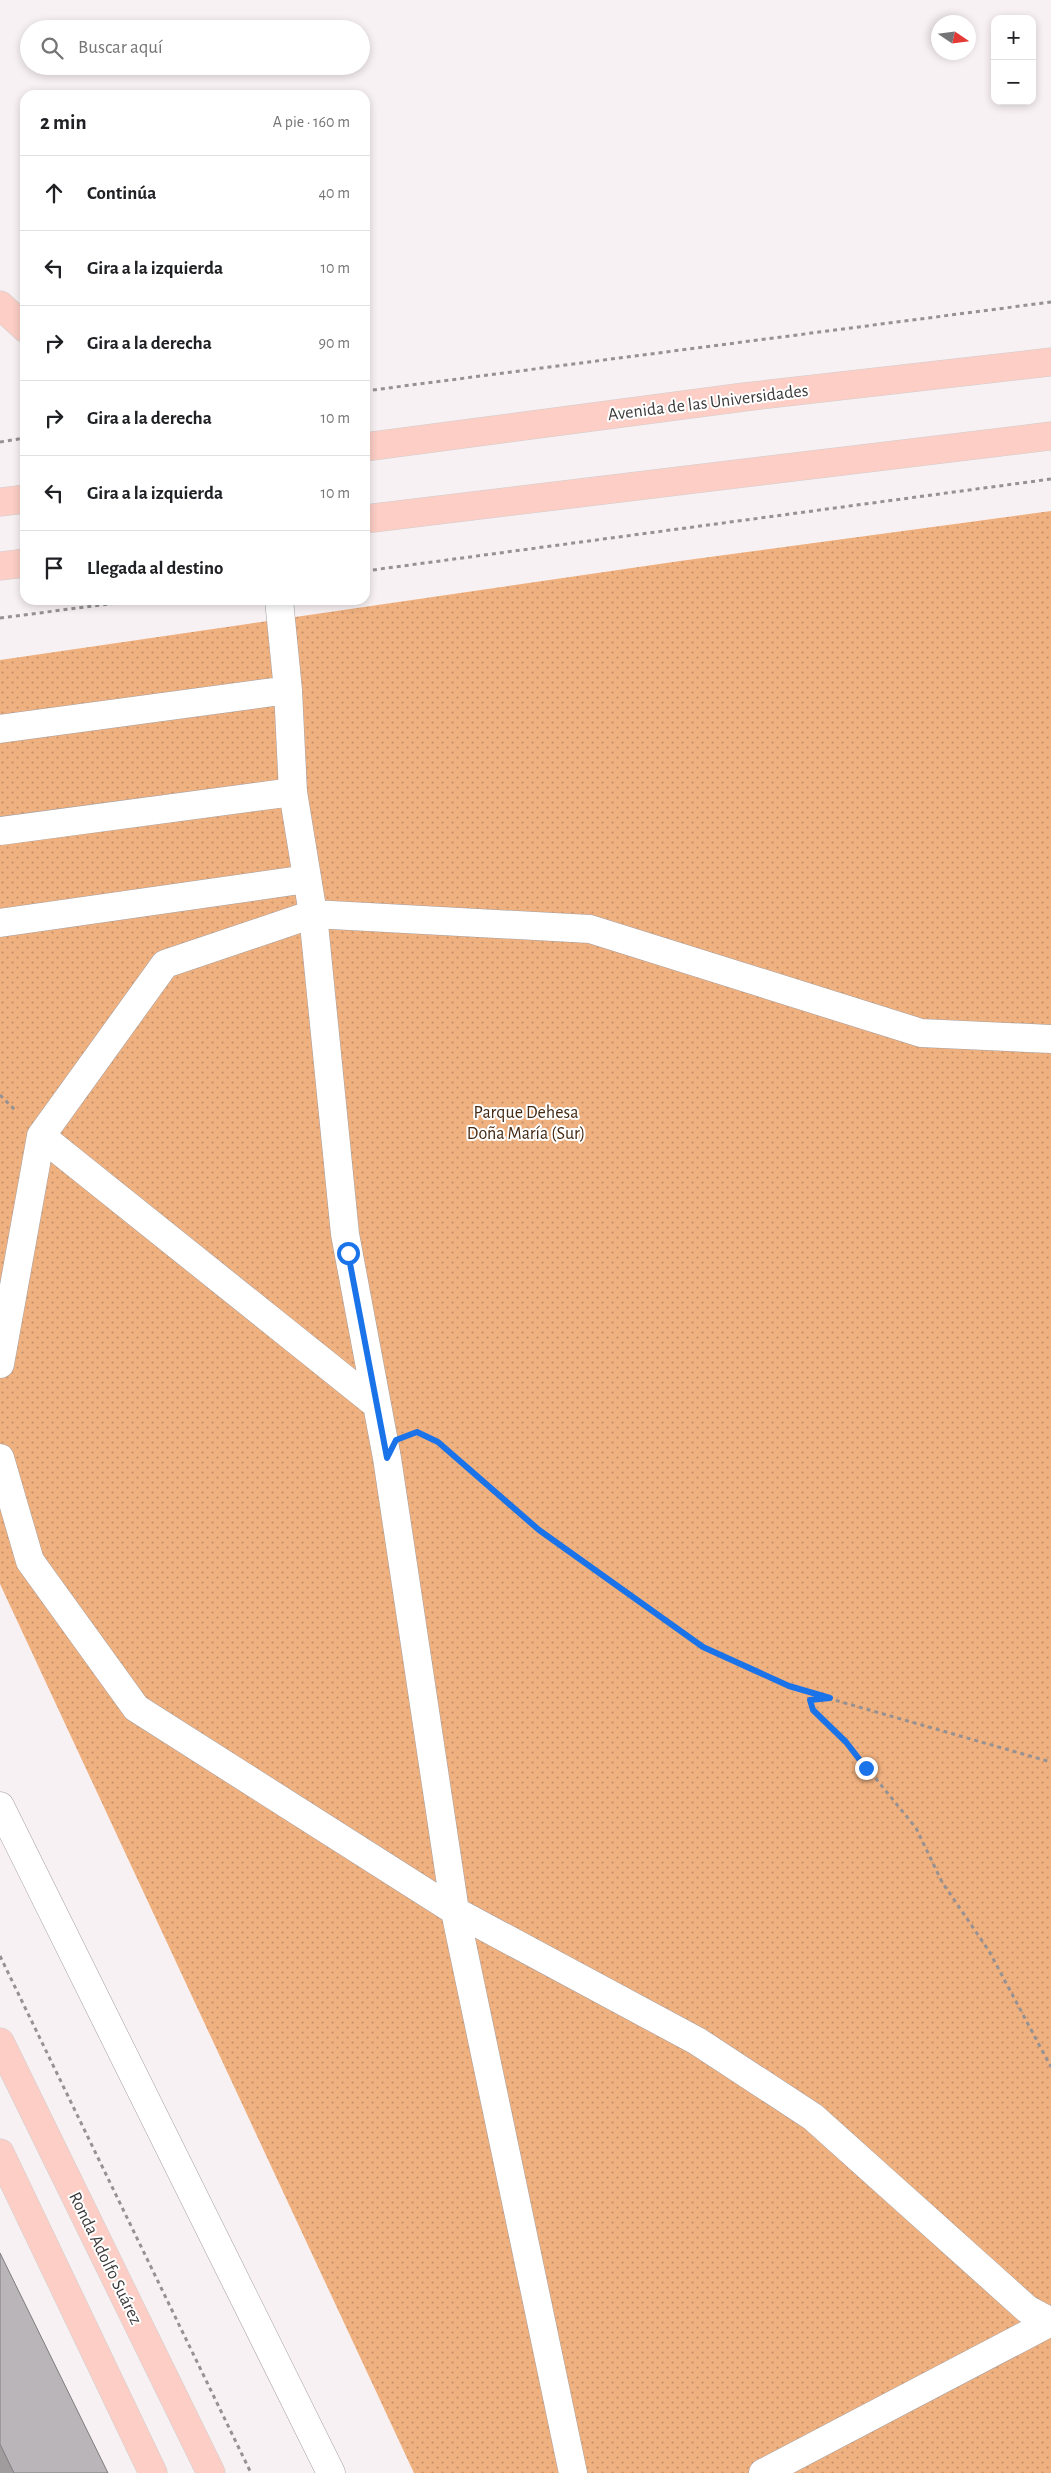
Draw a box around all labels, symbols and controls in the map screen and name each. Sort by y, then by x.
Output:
north arrow [931,15,976,60]
map controls [991,15,1036,105]
button: + [991,15,1036,60]
search box [20,20,370,75]
icon: search [38,34,66,62]
text: Buscar aquí [78,38,163,57]
button: − [991,60,1036,105]
text: 2 min [40,112,87,133]
text: A pie · 160 m [273,114,350,130]
icon: ahead [40,179,68,207]
text: Continúa [87,184,156,203]
text: 40 m [318,185,350,201]
icon: left [40,254,68,282]
text: Gira a la izquierda [87,259,223,278]
text: 10 m [321,260,350,276]
icon: right [40,329,68,357]
text: Gira a la derecha [87,334,212,353]
text: 90 m [319,335,350,351]
street label: Avenida de las Universidades [607,382,809,424]
icon: right [40,404,68,432]
text: Gira a la derecha [87,409,212,428]
text: 10 m [321,410,350,426]
icon: left [40,479,68,507]
text: Gira a la izquierda [87,484,223,503]
text: 10 m [321,485,350,501]
icon: arrive [40,554,68,582]
text: Llegada al destino [87,559,224,578]
park label: Parque Dehesa Doña María (Sur) [467,1104,585,1143]
route start [337,1242,360,1265]
route end [855,1757,878,1780]
street label: Ronda Adolfo Suárez [65,2189,145,2327]

